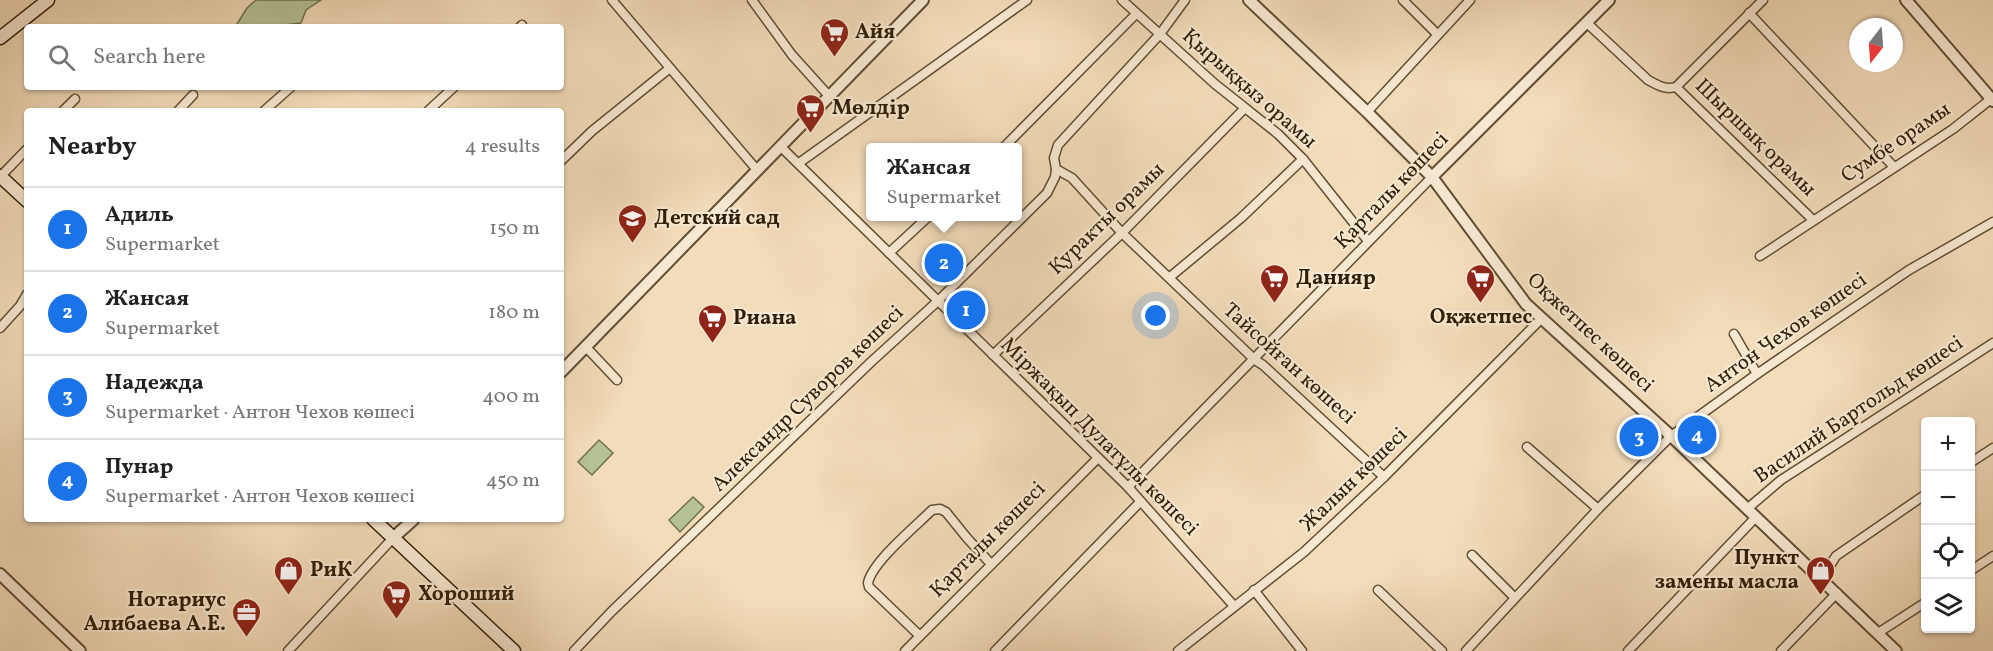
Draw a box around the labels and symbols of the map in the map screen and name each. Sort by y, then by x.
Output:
supermarket icon: Айя [818,16,850,58]
place label: Айя [855,18,895,47]
north arrow [1849,18,1903,72]
street label: Қырыққыз орамы [1175,22,1323,156]
street label: Шыршық орамы [1688,72,1822,204]
supermarket icon: Мөлдiр [795,92,827,134]
place label: Мөлдiр [832,94,910,123]
street label: Сумбе орамы [1836,96,1957,190]
street label: Қарталы көшесі [1328,126,1456,256]
street label: Қуракты орамы [1043,156,1172,282]
school or university icon: Детский сад [617,202,649,244]
place label: Детский сад [654,204,780,233]
pin: 2 [924,240,964,286]
supermarket icon: Данияр [1259,262,1291,304]
supermarket icon: Оқжетпес [1465,262,1497,304]
place label: Данияр [1296,264,1376,293]
street label: Оқжетпес көшесі [1520,266,1660,400]
street label: Антон Чехов көшесі [1699,266,1873,400]
pin: 1 [946,288,986,332]
street label: Тайсойған көшесі [1216,297,1362,431]
street label: Александр Суворов көшесі [705,299,911,499]
your location [1141,301,1170,330]
supermarket icon: Риана [696,302,728,344]
place label: Оқжетпес [1430,303,1532,332]
place label: Риана [733,304,797,333]
street label: Василий Бартольд көшесі [1749,329,1969,491]
street label: Міржақып Дулатұлы көшесі [993,331,1205,543]
pin: 4 [1678,412,1716,458]
pin: 3 [1620,414,1658,460]
street label: Жалын көшесі [1294,421,1414,539]
street label: Қарталы көшесі [923,475,1053,605]
place label: Пункт замены масла [1655,544,1799,597]
shop icon: РиК [273,554,305,596]
shop icon: Пункт замены масла [1804,554,1836,596]
place label: РиК [310,556,352,585]
supermarket icon: Хороший [381,578,413,620]
place label: Хороший [418,580,515,609]
place label: Нотариус Алибаева А.Е. [83,586,226,639]
office icon: Нотариус Алибаева А.Е. [231,596,263,638]

